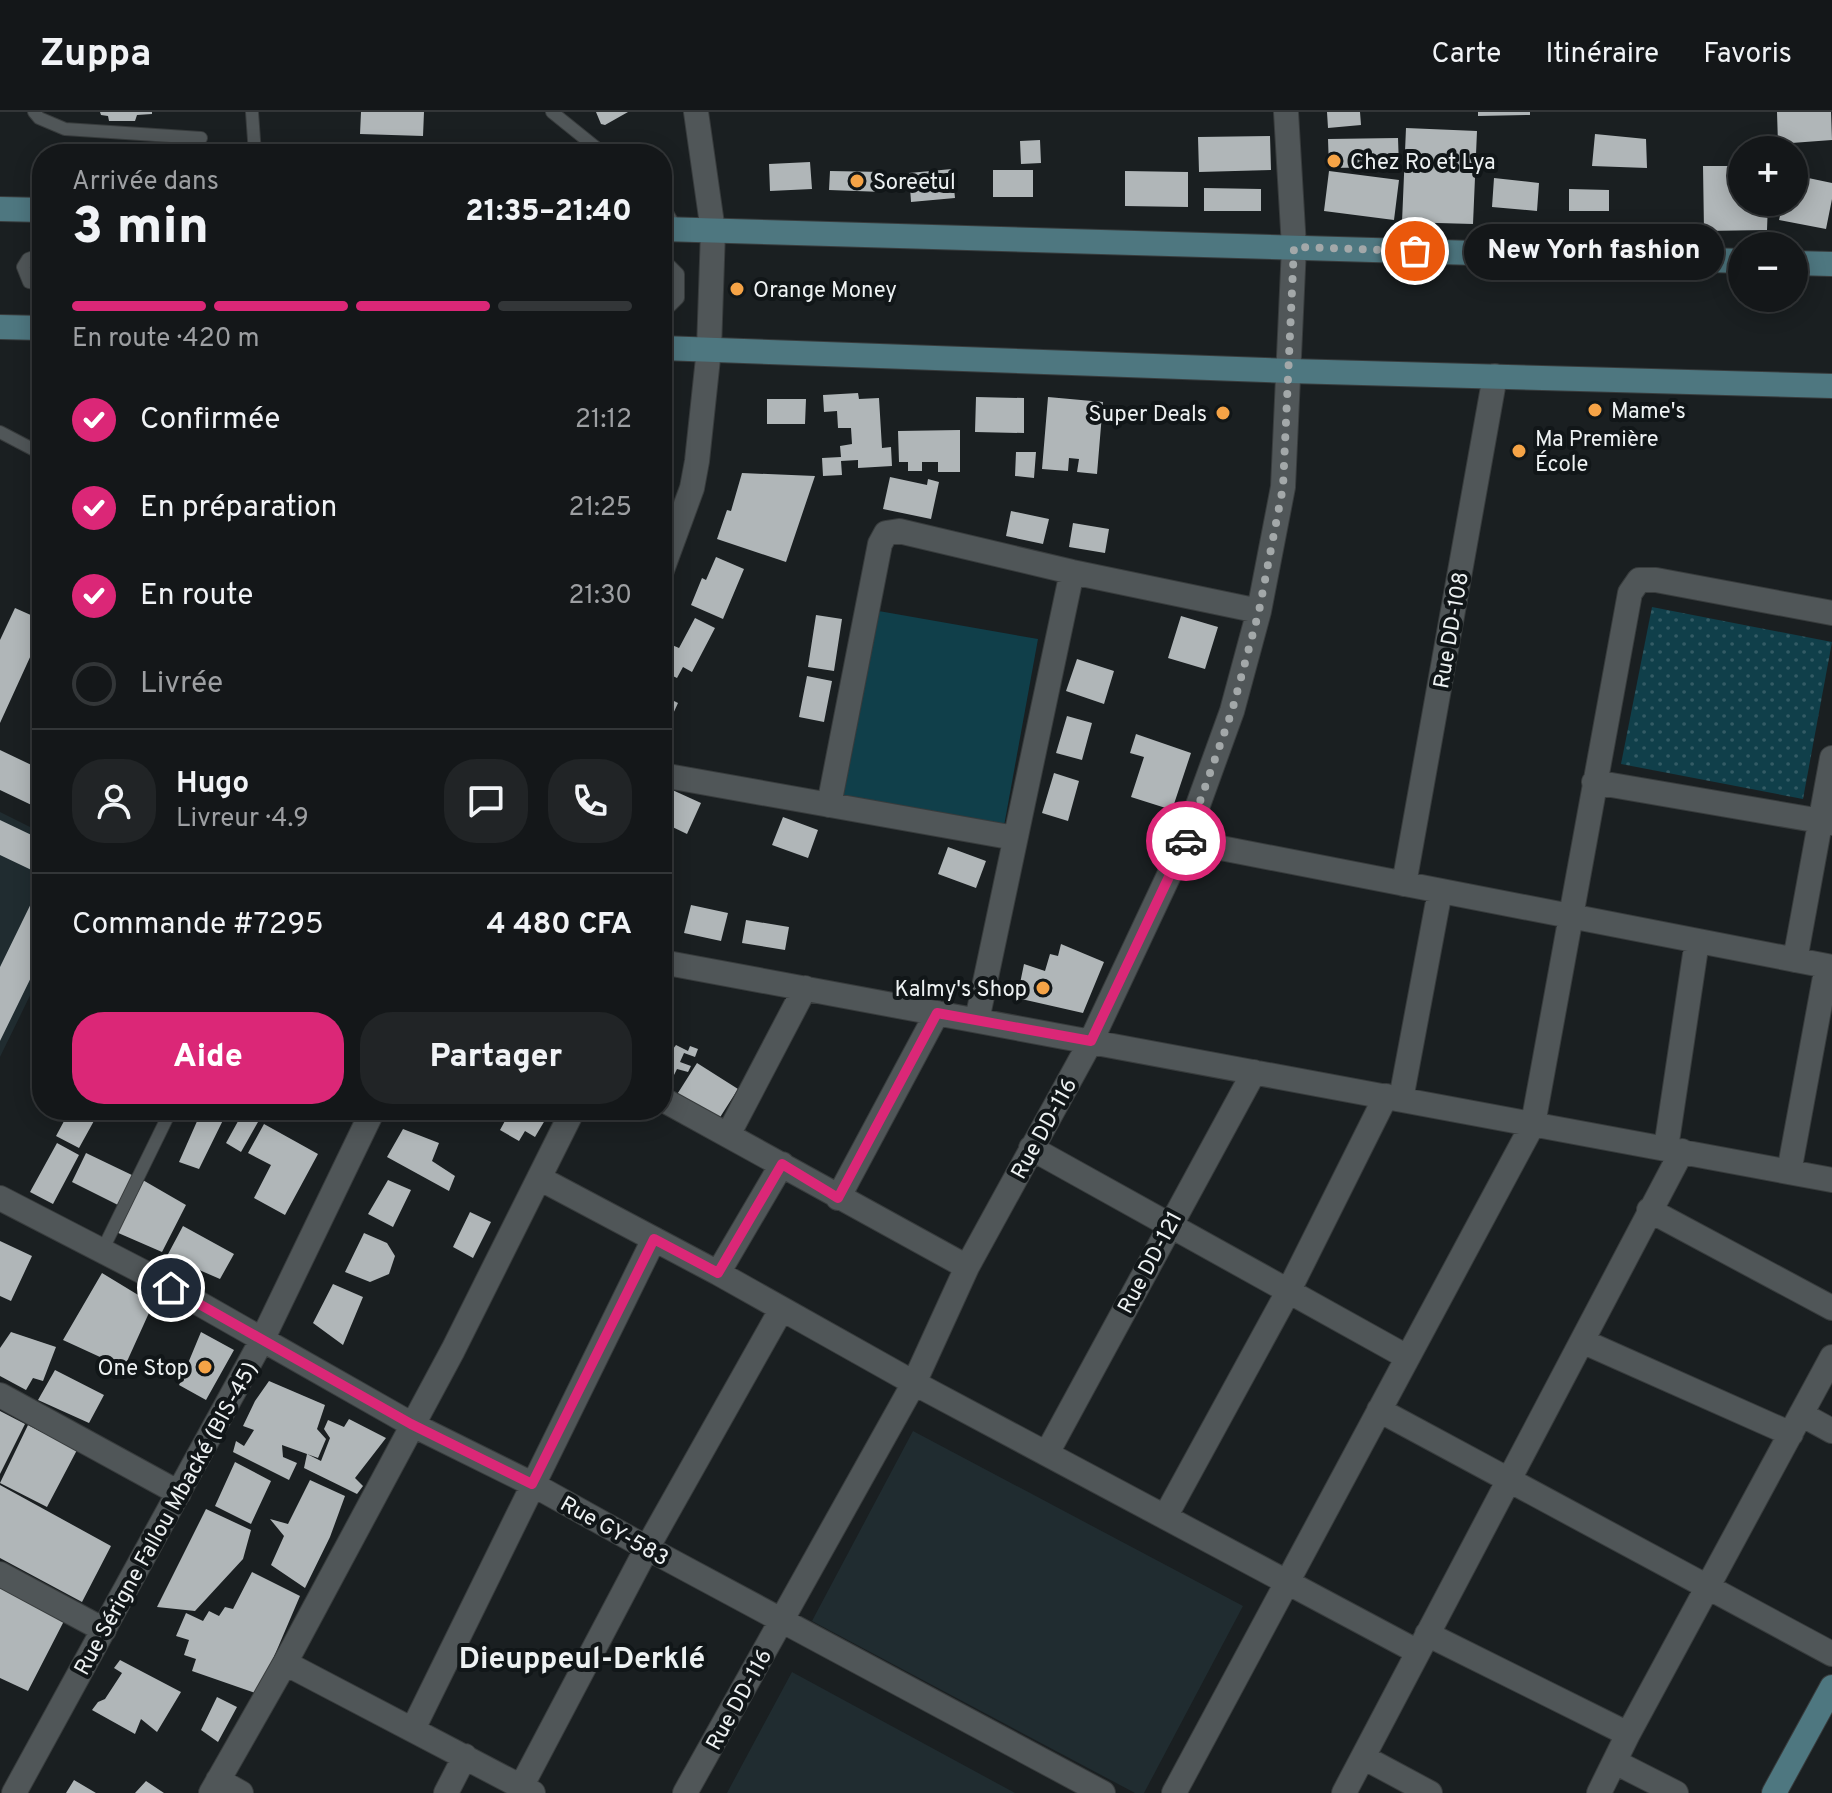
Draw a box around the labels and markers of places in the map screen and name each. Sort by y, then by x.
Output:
place label: Chez Ro et Lya [1350,150,1496,177]
marker: Chez Ro et Lya [1325,152,1343,170]
place label: Soreetul [873,170,956,197]
marker: Soreetul [848,172,866,190]
pin [1381,217,1449,285]
callout: New Yorh fashion [1463,223,1723,279]
place label: Orange Money [753,278,897,305]
marker: Orange Money [728,280,746,298]
place label: Mame's [1611,399,1686,426]
marker: Mame's [1586,401,1604,419]
place label: Super Deals [1089,402,1207,429]
marker: Super Deals [1214,404,1232,422]
place label: Ma Première École [1535,427,1659,479]
marker: Ma Première École [1510,442,1528,460]
place label: Kalmy's Shop [895,977,1027,1004]
marker: Kalmy's Shop [1034,979,1052,997]
pin [137,1254,205,1322]
place label: One Stop [97,1356,189,1383]
marker: One Stop [196,1358,214,1376]

